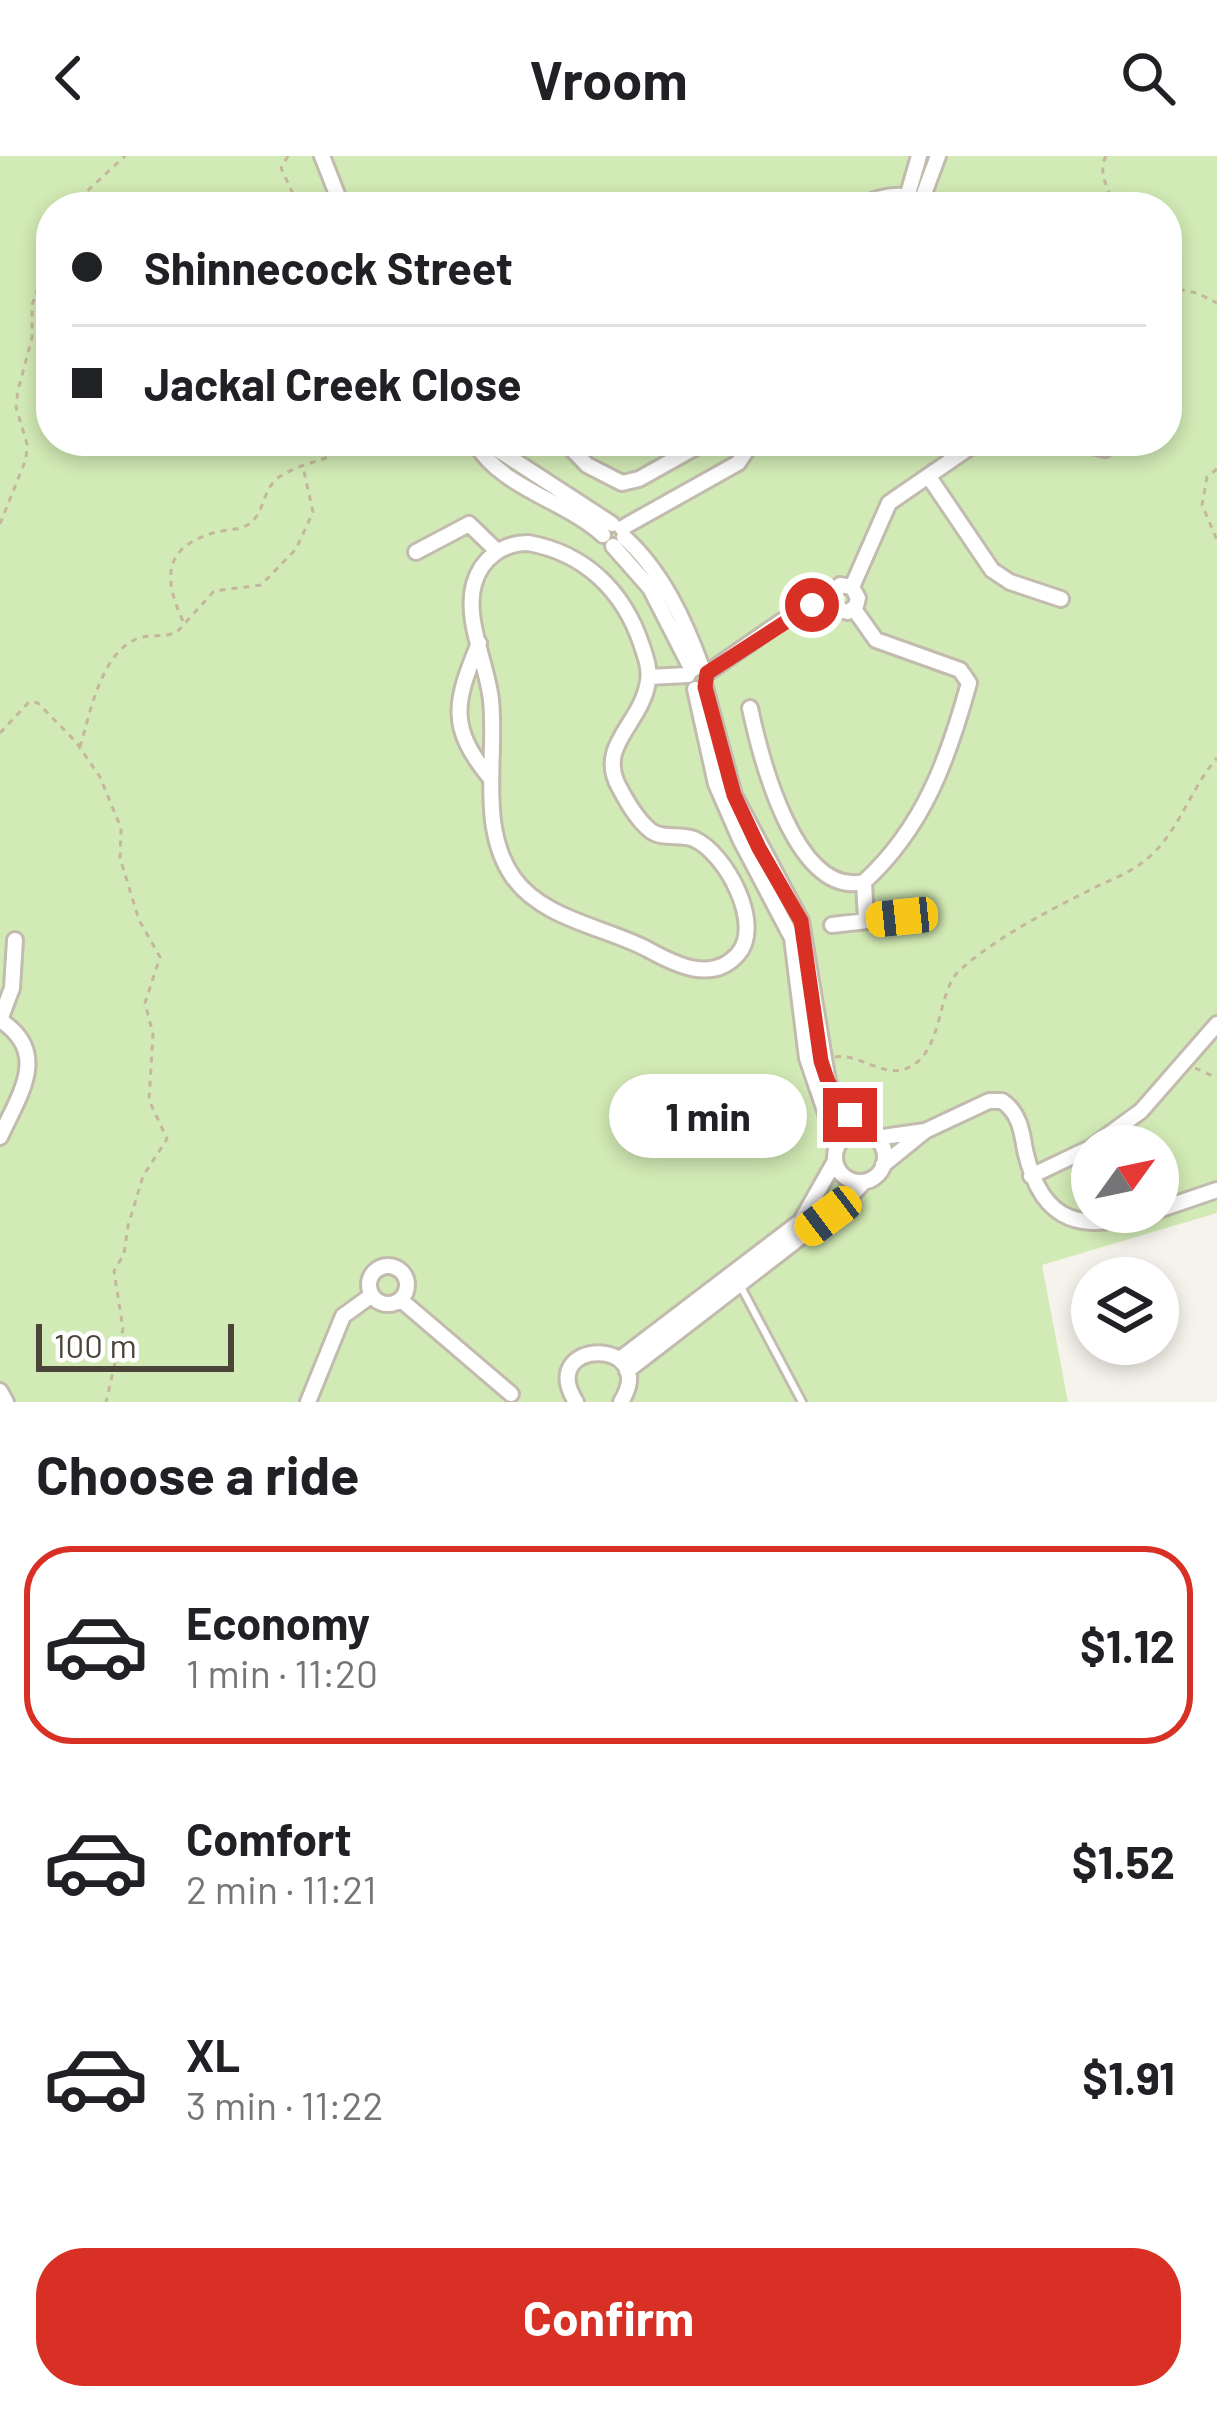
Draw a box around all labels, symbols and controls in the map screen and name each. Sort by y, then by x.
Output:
icon: back [36,45,102,111]
icon: search [1115,45,1181,111]
text: Vroom [530,46,687,111]
text: Shinnecock Street [144,240,513,294]
text: Jackal Creek Close [144,356,522,410]
route start [785,578,839,632]
car [864,895,940,939]
callout: 1 min [610,1073,808,1157]
route end [823,1088,877,1142]
text: 1 min [665,1092,751,1139]
north arrow [1071,1125,1179,1233]
map controls [1071,1125,1179,1365]
car [788,1180,868,1252]
button: layers [1071,1257,1179,1365]
scale bar [36,1318,234,1371]
text: 100 m [54,1325,137,1365]
text: Choose a ride [36,1441,360,1506]
icon: car [42,1591,150,1699]
text: Economy [186,1595,370,1649]
text: $1.12 [1080,1618,1175,1672]
text: 1 min · 11:20 [186,1649,378,1696]
icon: car [42,1807,150,1915]
text: Comfort [186,1811,352,1865]
text: $1.52 [1072,1834,1175,1888]
text: 2 min · 11:21 [186,1865,376,1912]
icon: car [42,2023,150,2131]
text: XL [186,2027,240,2081]
text: $1.91 [1082,2050,1175,2104]
text: 3 min · 11:22 [186,2081,383,2128]
button: Confirm [36,2248,1181,2386]

